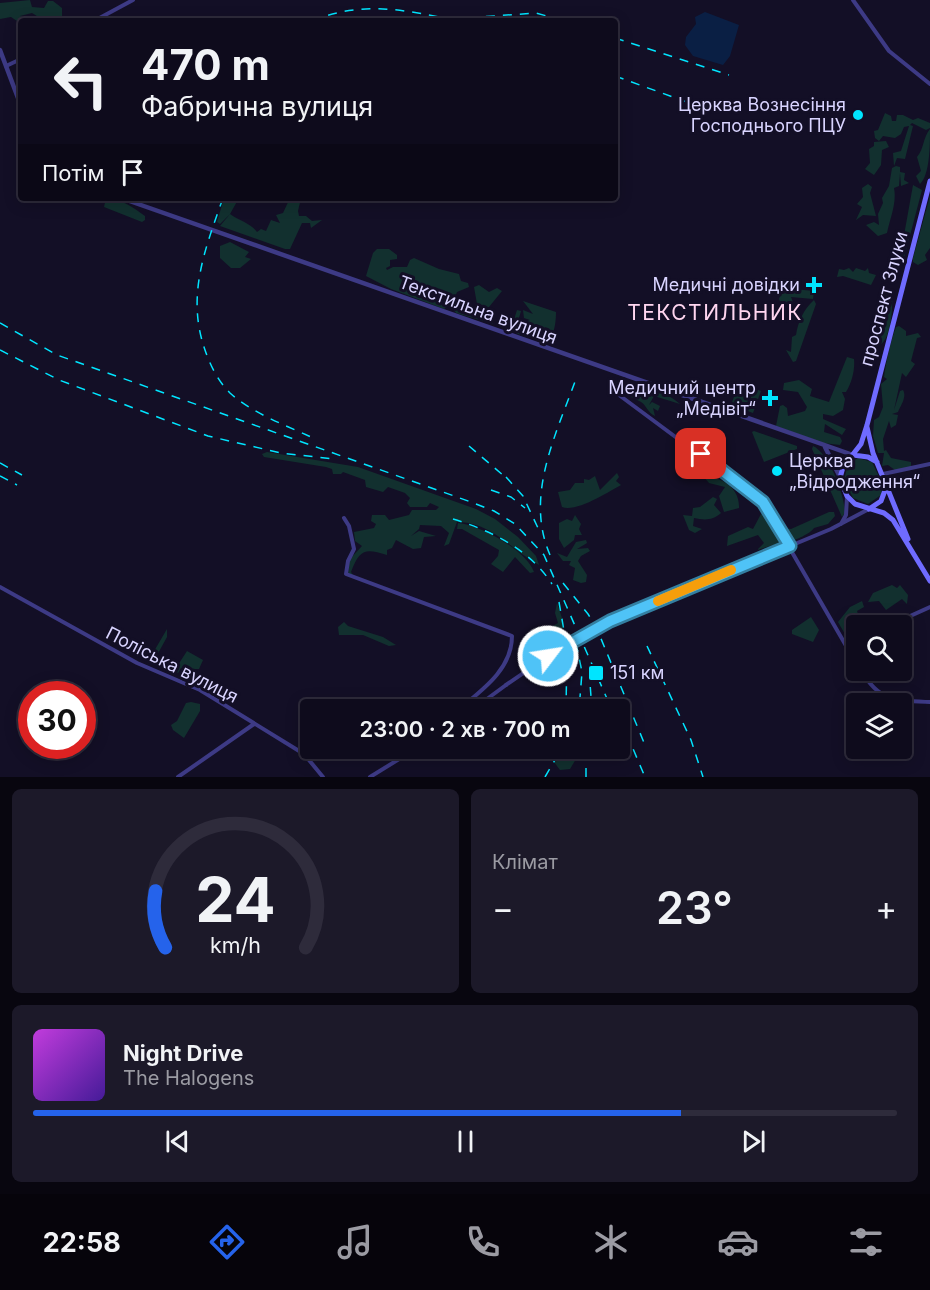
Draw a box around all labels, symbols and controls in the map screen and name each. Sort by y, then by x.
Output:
text: 470 m [141,39,270,90]
icon: left [42,42,120,120]
text: Фабрична вулиця [141,90,373,123]
place label: Церква Вознесіння Господнього ПЦУ [678,94,846,136]
marker: Церква Вознесіння Господнього ПЦУ [851,108,865,122]
icon: arrive [116,156,149,189]
text: Потім [42,160,104,186]
street label: проспект Злуки [855,229,912,369]
street label: Текстильна вулиця [396,271,560,348]
place label: Медичні довідки [653,274,800,295]
marker: Медичні довідки [805,276,823,294]
district label: ТЕКСТИЛЬНИК [627,300,803,325]
place label: Медичний центр „Медівіт“ [608,377,756,419]
marker: Медичний центр „Медівіт“ [761,389,779,407]
pin [675,428,726,479]
icon: arrive [684,437,717,470]
place label: Церква „Відродження“ [789,450,920,492]
marker: Церква „Відродження“ [770,464,784,478]
map controls [846,615,912,759]
button: search [846,615,912,681]
street label: Поліська вулиця [103,622,242,707]
position arrow [516,624,580,688]
place label: 151 км [610,662,664,683]
marker: 151 км [587,664,605,682]
speed limit sign: 30 [18,681,96,759]
button: layers [846,693,912,759]
text: 23:00 · 2 хв · 700 m [359,716,571,742]
text: Клімат [492,850,558,874]
text: 24 [195,862,276,937]
text: 23° [656,880,733,935]
text: − [492,888,514,928]
text: + [875,888,897,928]
text: km/h [210,932,261,958]
text: Night Drive [123,1040,243,1066]
text: The Halogens [123,1066,254,1090]
icon: previous [161,1125,194,1158]
icon: pause [449,1125,482,1158]
icon: next [737,1125,770,1158]
icon: directions [206,1221,248,1263]
icon: music [334,1221,376,1263]
icon: phone [462,1221,504,1263]
icon: climate [590,1221,632,1263]
icon: car [717,1221,759,1263]
icon: filters [845,1221,887,1263]
text: 22:58 [43,1226,121,1259]

